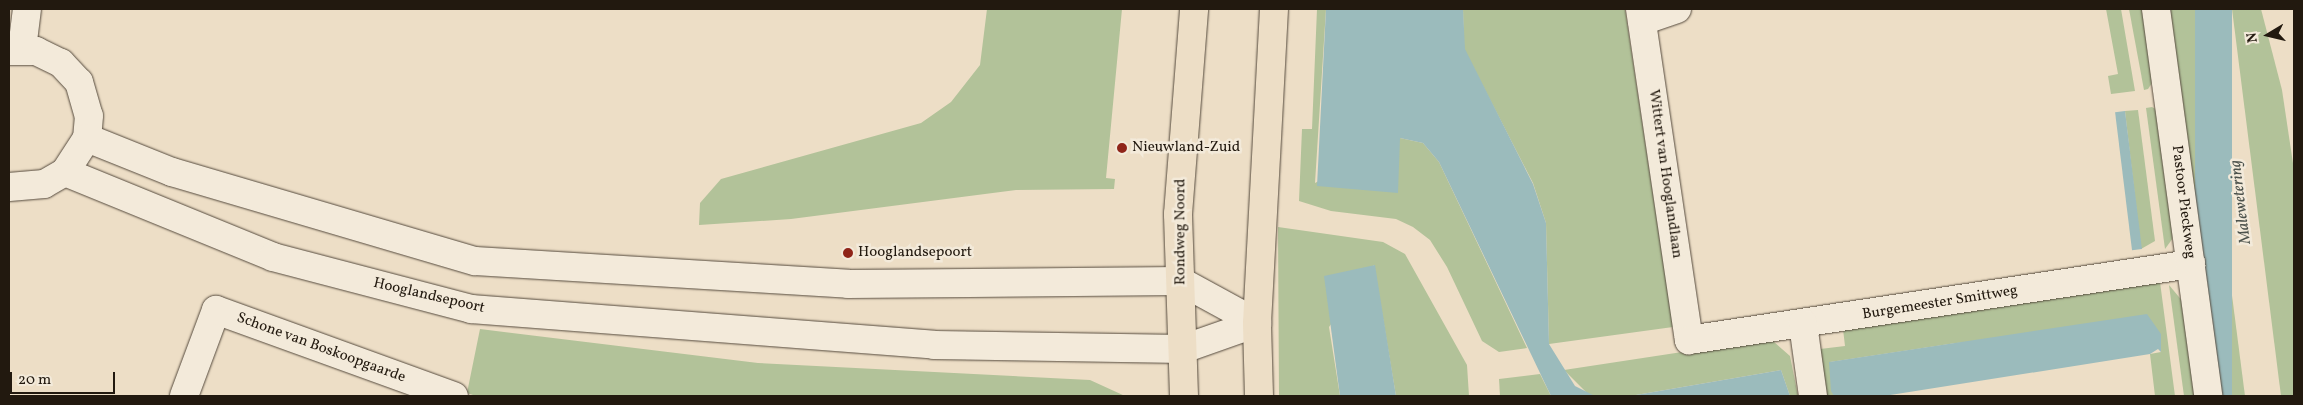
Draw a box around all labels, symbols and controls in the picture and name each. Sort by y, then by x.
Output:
north arrow [2243,10,2293,60]
text: N [2243,31,2263,44]
street label: Wittert van Hooglandlaan [1644,88,1686,260]
place label: Nieuwland-Zuid [1132,139,1240,157]
marker: Nieuwland-Zuid [1116,142,1128,154]
street label: Pastoor Pieckweg [2167,144,2199,260]
water label: Malewetering [2226,159,2256,245]
street label: Rondweg Noord [1172,179,1190,285]
place label: Hooglandsepoort [858,244,972,262]
marker: Hooglandsepoort [842,247,854,259]
street label: Hooglandsepoort [371,274,487,318]
street label: Burgemeester Smittweg [1861,282,2019,324]
street label: Schone van Boskoopgaarde [234,309,408,387]
scale bar [12,362,118,394]
text: 20 m [18,370,51,391]

